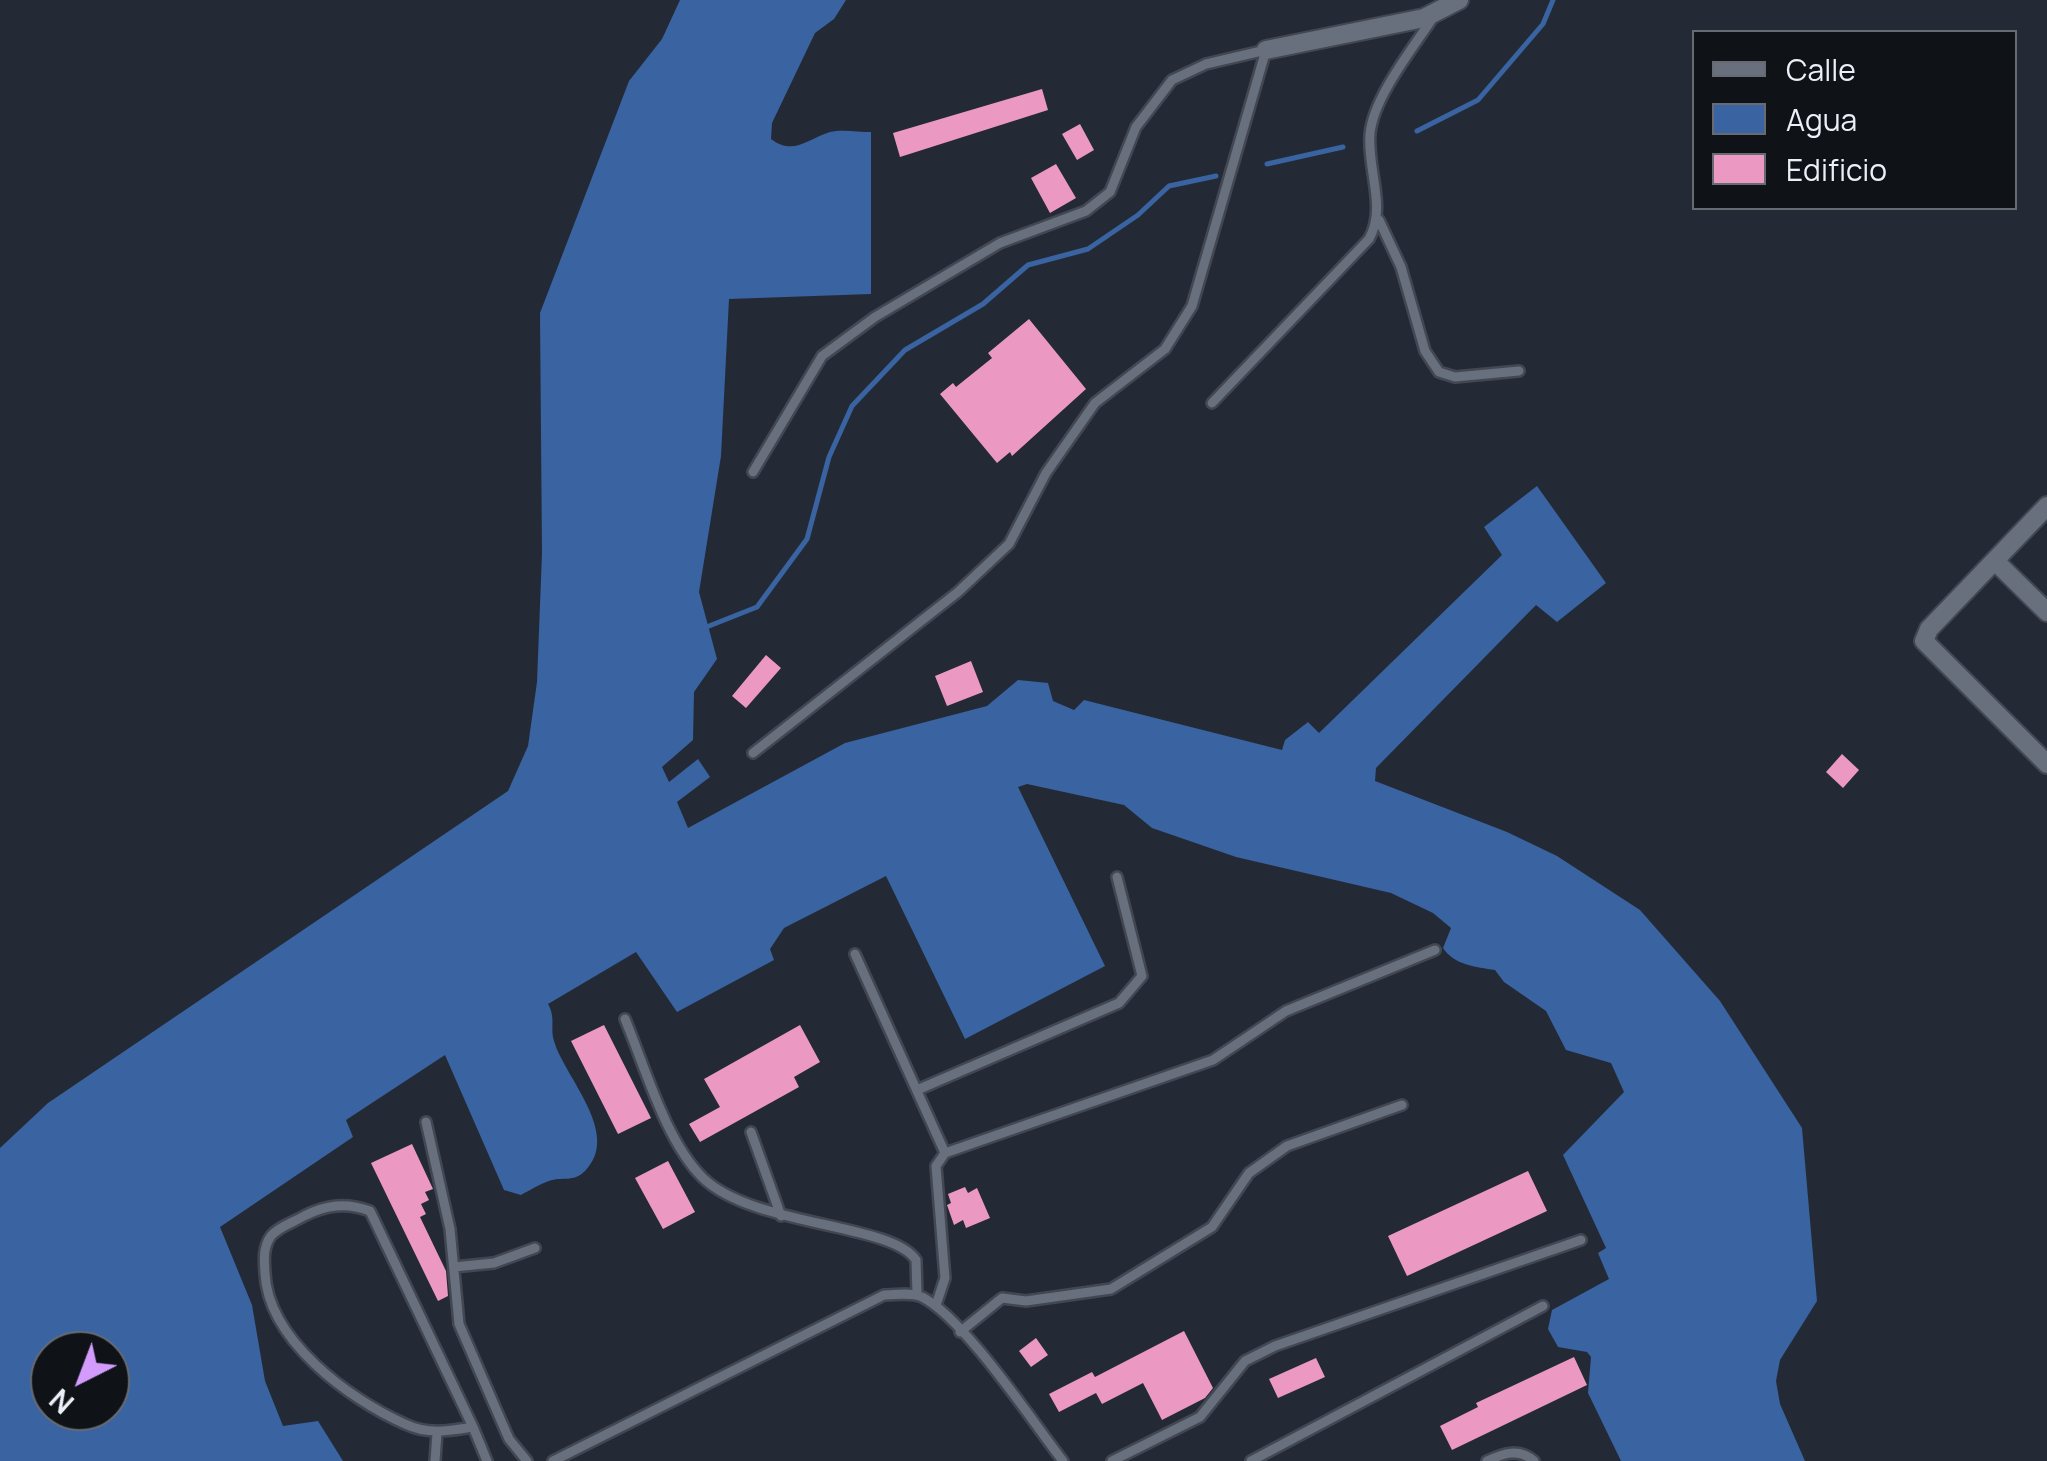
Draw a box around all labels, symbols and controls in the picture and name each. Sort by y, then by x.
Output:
legend [1692,30,2017,210]
text: Calle [1786,49,1856,90]
text: Agua [1786,99,1857,140]
text: Edificio [1786,149,1887,190]
north arrow [30,1331,130,1431]
text: N [41,1381,81,1423]

